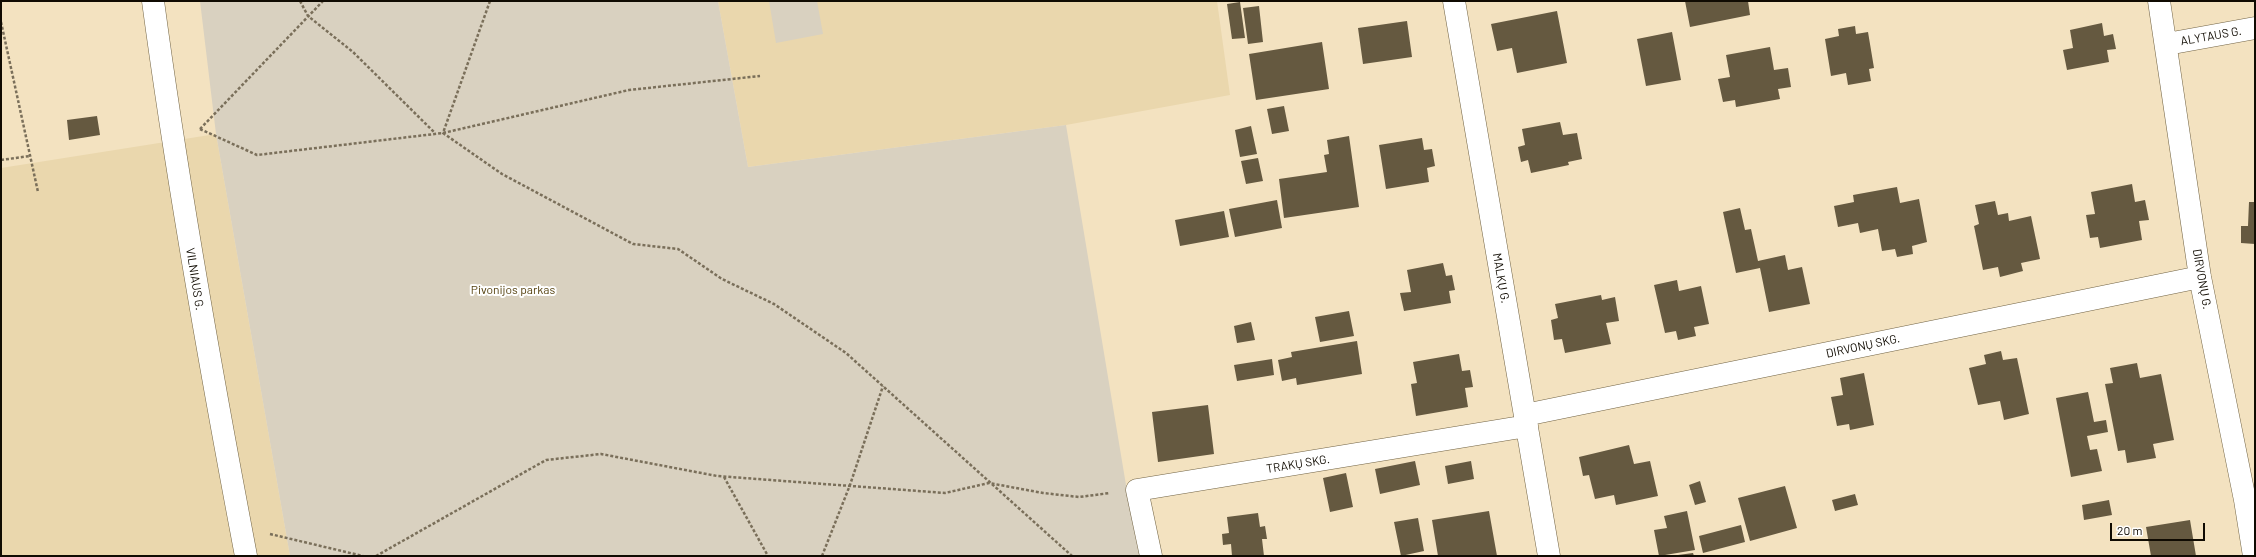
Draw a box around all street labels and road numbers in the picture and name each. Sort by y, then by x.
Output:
street label: ALYTAUS G. [2179,24,2243,48]
street label: VILNIAUS G. [183,247,207,311]
street label: DIRVONŲ G. [2190,248,2214,310]
street label: MALKŲ G. [1489,252,1513,304]
street label: DIRVONŲ SKG. [1825,331,1901,361]
street label: TRAKŲ SKG. [1265,452,1331,476]

